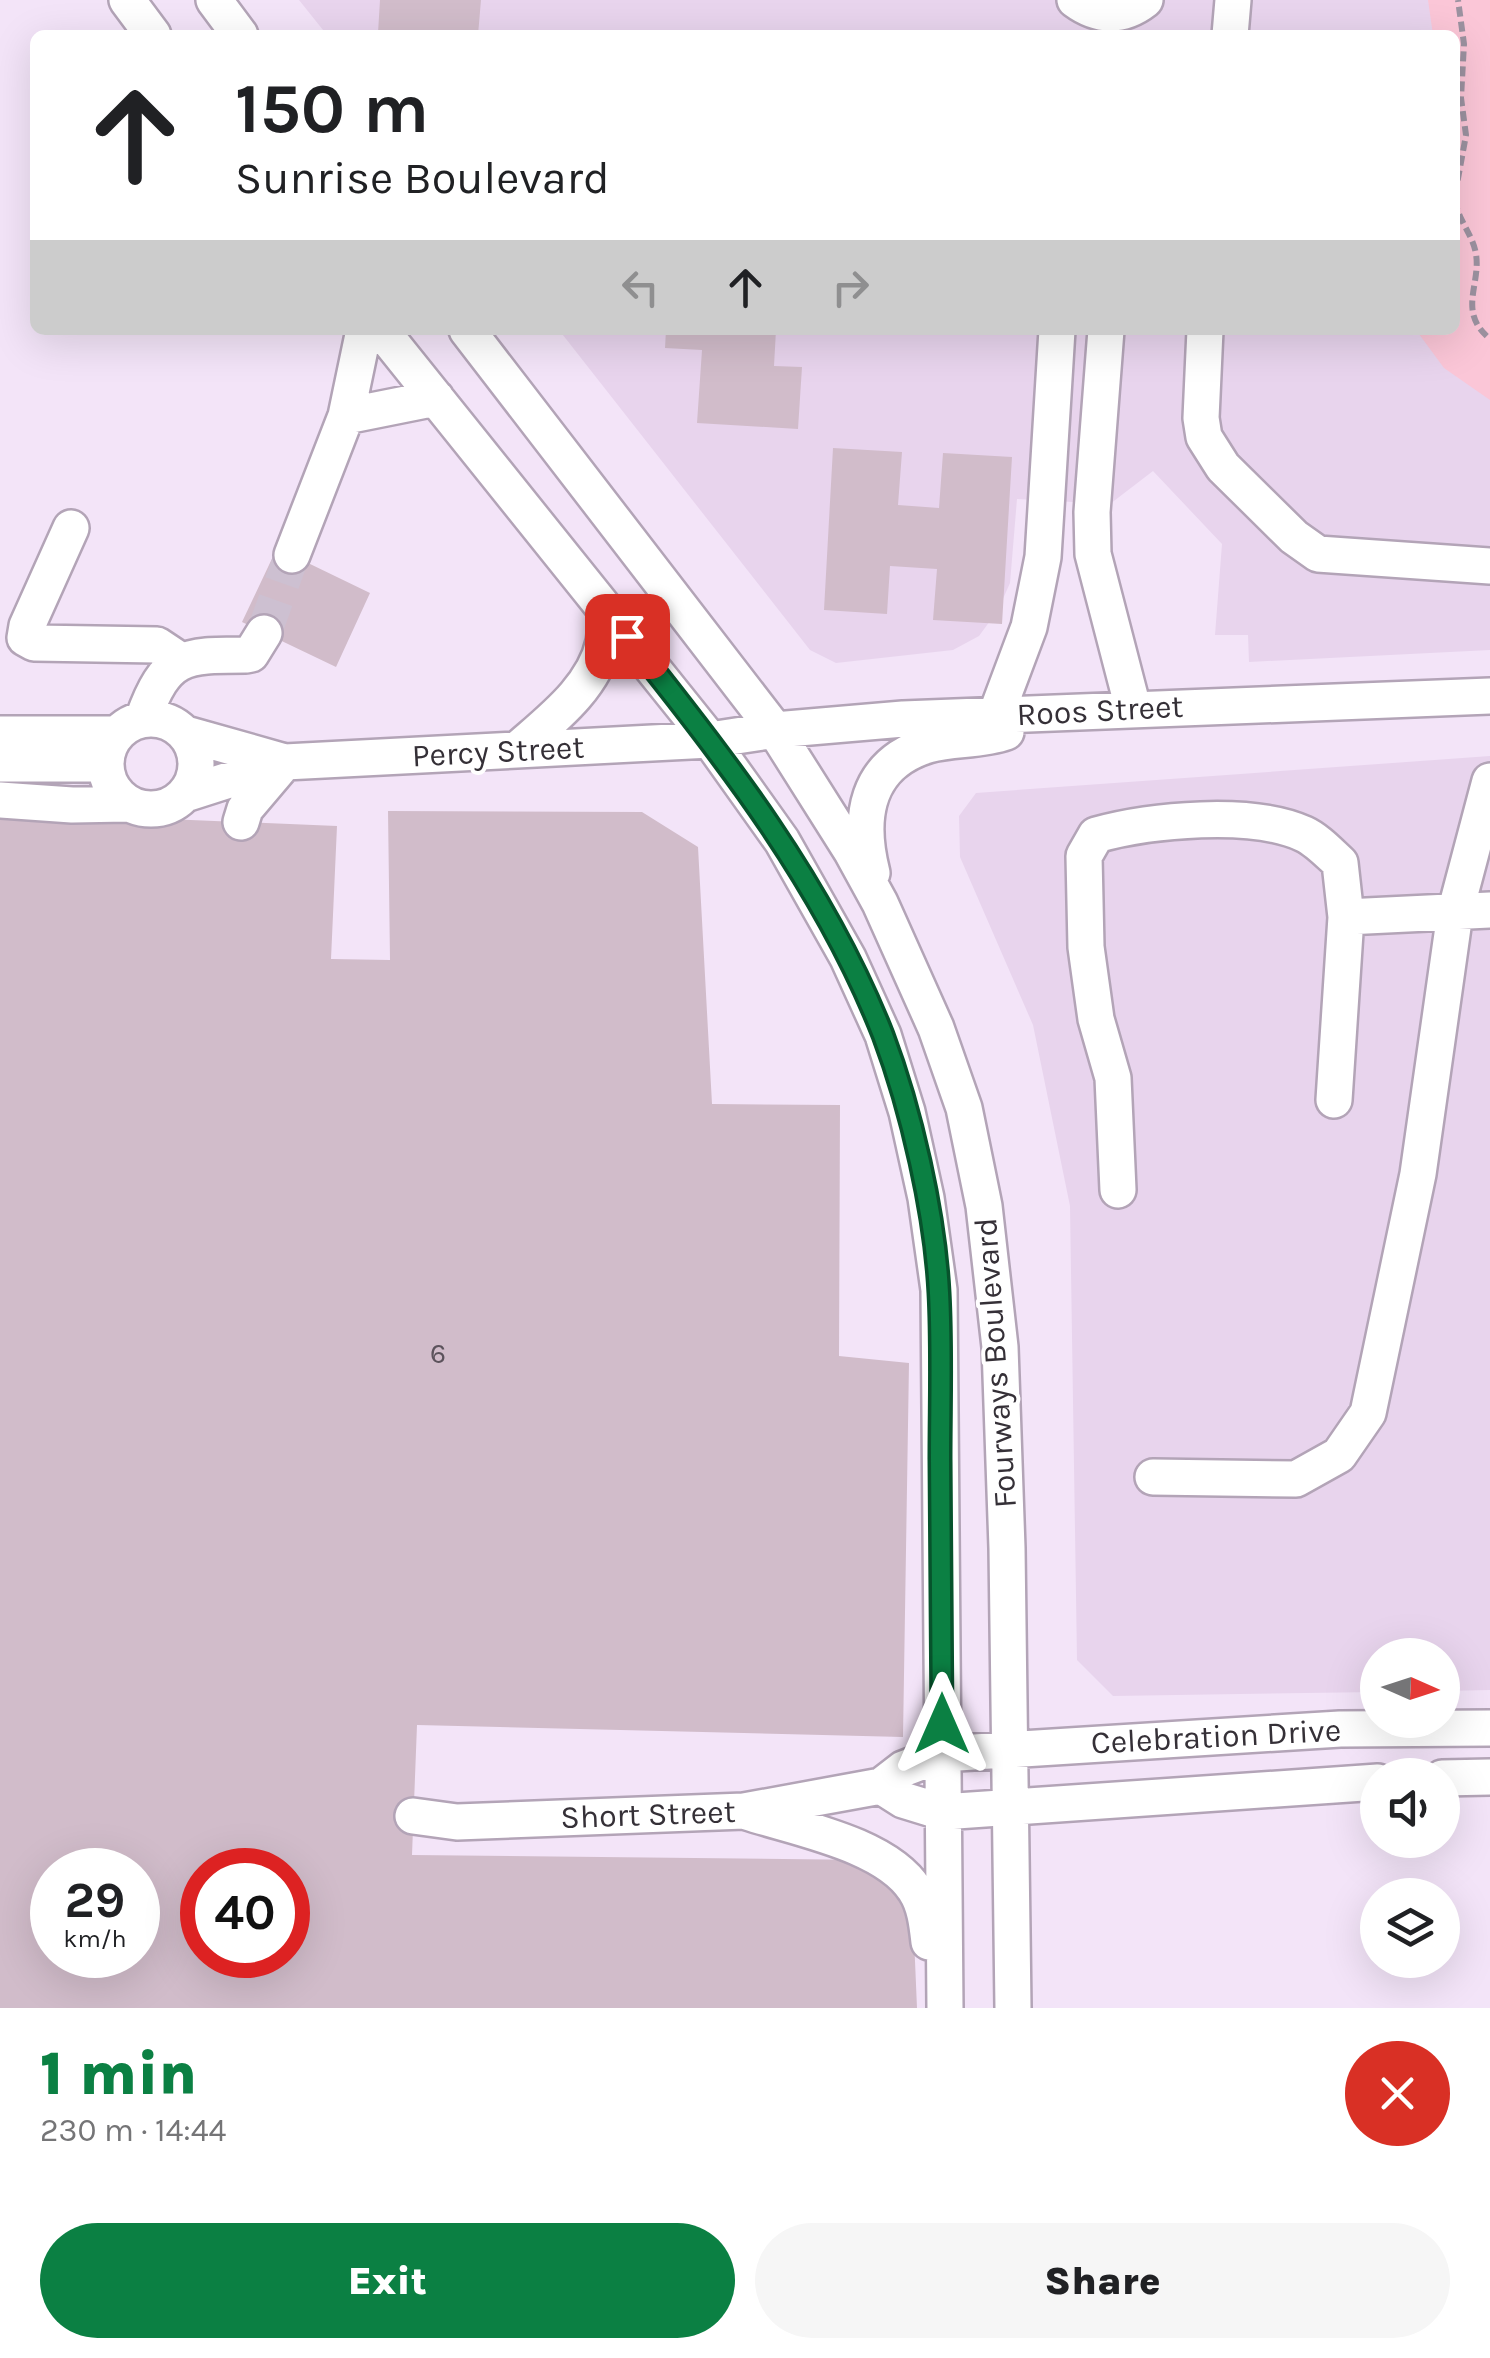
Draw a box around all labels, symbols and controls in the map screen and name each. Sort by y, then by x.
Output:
text: 150 m [235,68,429,150]
icon: ahead [70,70,200,200]
text: Sunrise Boulevard [235,152,610,204]
icon: left [613,260,668,315]
icon: ahead [718,260,773,315]
icon: right [823,260,878,315]
pin [585,594,670,679]
icon: arrive [600,609,655,664]
street label: Roos Street [1016,688,1184,733]
street label: Percy Street [411,729,585,774]
street label: Fourways Boulevard [967,1217,1024,1509]
house number: 6 [430,1337,446,1370]
north arrow [1360,1638,1460,1738]
map controls [1360,1638,1460,1978]
position arrow [890,1672,994,1776]
street label: Celebration Drive [1090,1711,1342,1762]
button: sound [1360,1758,1460,1858]
street label: Short Street [560,1793,736,1836]
speed limit sign: 40 [180,1848,310,1978]
text: 29 [65,1871,125,1930]
button: layers [1360,1878,1460,1978]
text: km/h [63,1924,127,1953]
text: 1 min [40,2039,197,2109]
button: close [1345,2041,1450,2146]
text: 230 m · 14:44 [40,2112,226,2149]
button: Exit [40,2223,735,2338]
button: Share [755,2223,1450,2338]

